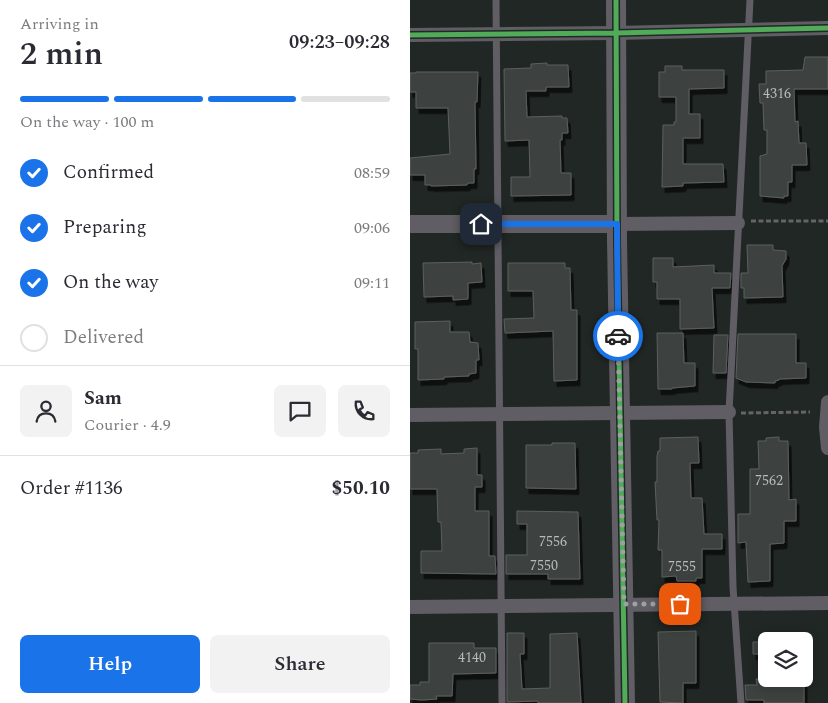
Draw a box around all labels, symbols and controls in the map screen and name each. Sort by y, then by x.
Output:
text: Arriving in [20,12,99,36]
text: 09:23–09:28 [289,28,390,57]
text: 2 min [20,30,103,79]
house number: 4316 [763,83,791,104]
text: On the way · 100 m [20,110,154,134]
text: Confirmed [63,158,154,187]
icon: check [20,159,48,187]
text: 08:59 [354,161,390,185]
pin [460,203,502,245]
icon: home [467,210,495,238]
text: Preparing [63,213,147,242]
icon: check [20,214,48,242]
text: 09:06 [354,216,390,240]
text: On the way [63,268,159,297]
icon: check [20,269,48,297]
text: 09:11 [354,271,390,295]
courier [593,311,643,361]
icon: car [604,322,632,350]
text: Delivered [63,323,144,352]
text: Sam [84,384,122,413]
button: person [20,385,72,437]
button: chat [274,385,326,437]
button: phone [338,385,390,437]
text: Courier · 4.9 [84,413,171,437]
house number: 7562 [755,470,783,491]
text: Order #1136 [20,474,123,503]
text: $50.10 [332,474,390,503]
house number: 7556 [539,531,567,552]
house number: 7550 [530,555,558,576]
house number: 7555 [668,556,696,577]
pin [659,583,701,625]
icon: bag [666,590,694,618]
map controls [758,632,813,687]
button: layers [758,632,813,687]
button: Help [20,635,200,693]
button: Share [210,635,390,693]
house number: 4140 [458,647,486,668]

